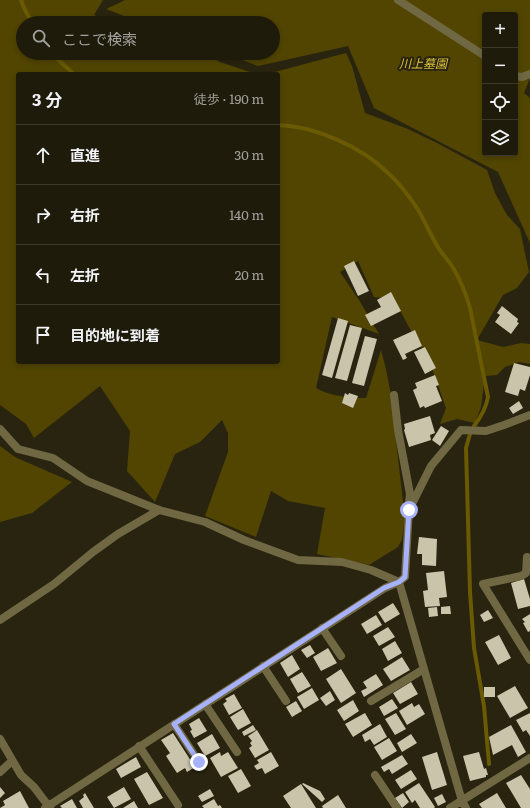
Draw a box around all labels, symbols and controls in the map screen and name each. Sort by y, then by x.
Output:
map controls [482,12,518,156]
button: + [482,12,518,48]
search box [16,16,280,60]
icon: search [30,27,52,49]
text: ここで検索 [62,27,137,50]
button: − [482,48,518,84]
park label: 川上墓園 [399,54,449,72]
button: locate [482,84,518,120]
text: 3 分 [32,86,62,111]
text: 徒歩 · 190 m [194,89,264,108]
button: layers [482,120,518,156]
text: 直進 [70,143,100,166]
icon: ahead [32,144,54,166]
text: 30 m [234,145,264,164]
text: 右折 [70,203,100,226]
icon: right [32,204,54,226]
text: 140 m [229,205,264,224]
text: 左折 [70,263,100,286]
icon: left [32,264,54,286]
text: 20 m [235,265,264,284]
text: 目的地に到着 [70,323,160,346]
icon: arrive [32,324,54,346]
route start [400,501,418,519]
route end [190,753,208,771]

